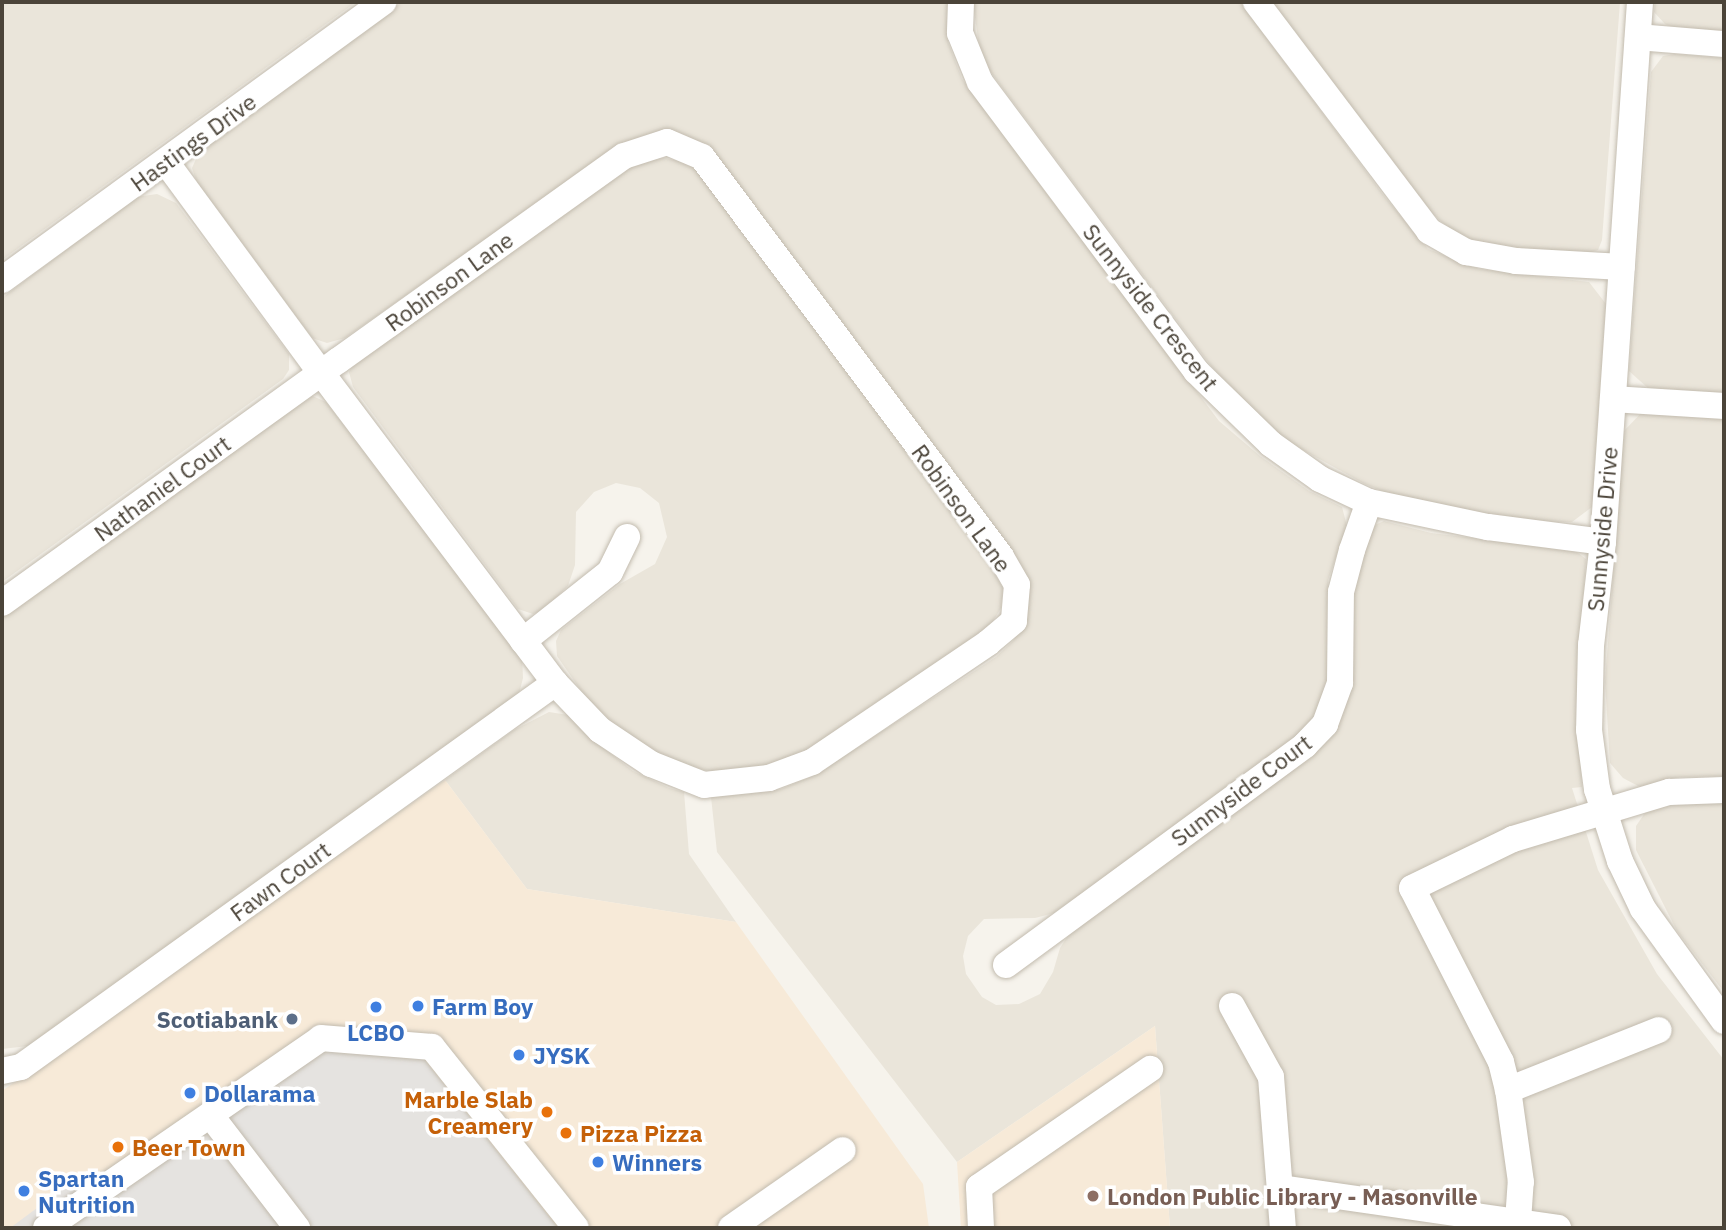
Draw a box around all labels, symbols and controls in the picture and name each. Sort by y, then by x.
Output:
street label: Hastings Drive [125,87,261,197]
street label: Sunnyside Crescent [1077,218,1225,396]
street label: Robinson Lane [380,225,518,337]
street label: Nathaniel Court [88,429,236,547]
street label: Robinson Lane [906,439,1018,577]
street label: Sunnyside Drive [1581,445,1623,613]
street label: Sunnyside Court [1165,728,1317,852]
street label: Fawn Court [225,835,335,927]
place label: Farm Boy [432,992,533,1020]
marker: Farm Boy [410,998,426,1014]
marker: LCBO [368,999,384,1015]
place label: Scotiabank [157,1005,278,1033]
marker: Scotiabank [284,1011,300,1027]
place label: LCBO [347,1018,405,1046]
place label: JYSK [533,1041,590,1069]
marker: JYSK [511,1047,527,1063]
place label: Dollarama [204,1079,316,1107]
marker: Dollarama [182,1085,198,1101]
place label: Marble Slab Creamery [404,1085,533,1139]
marker: Marble Slab Creamery [539,1104,555,1120]
place label: Pizza Pizza [580,1119,703,1147]
marker: Pizza Pizza [558,1125,574,1141]
place label: Beer Town [132,1133,246,1161]
marker: Beer Town [110,1139,126,1155]
place label: Winners [612,1148,702,1176]
marker: Winners [590,1154,606,1170]
place label: Spartan Nutrition [38,1164,135,1218]
place label: London Public Library - Masonville [1107,1182,1478,1210]
marker: Spartan Nutrition [16,1183,32,1199]
marker: London Public Library - Masonville [1085,1188,1101,1204]

